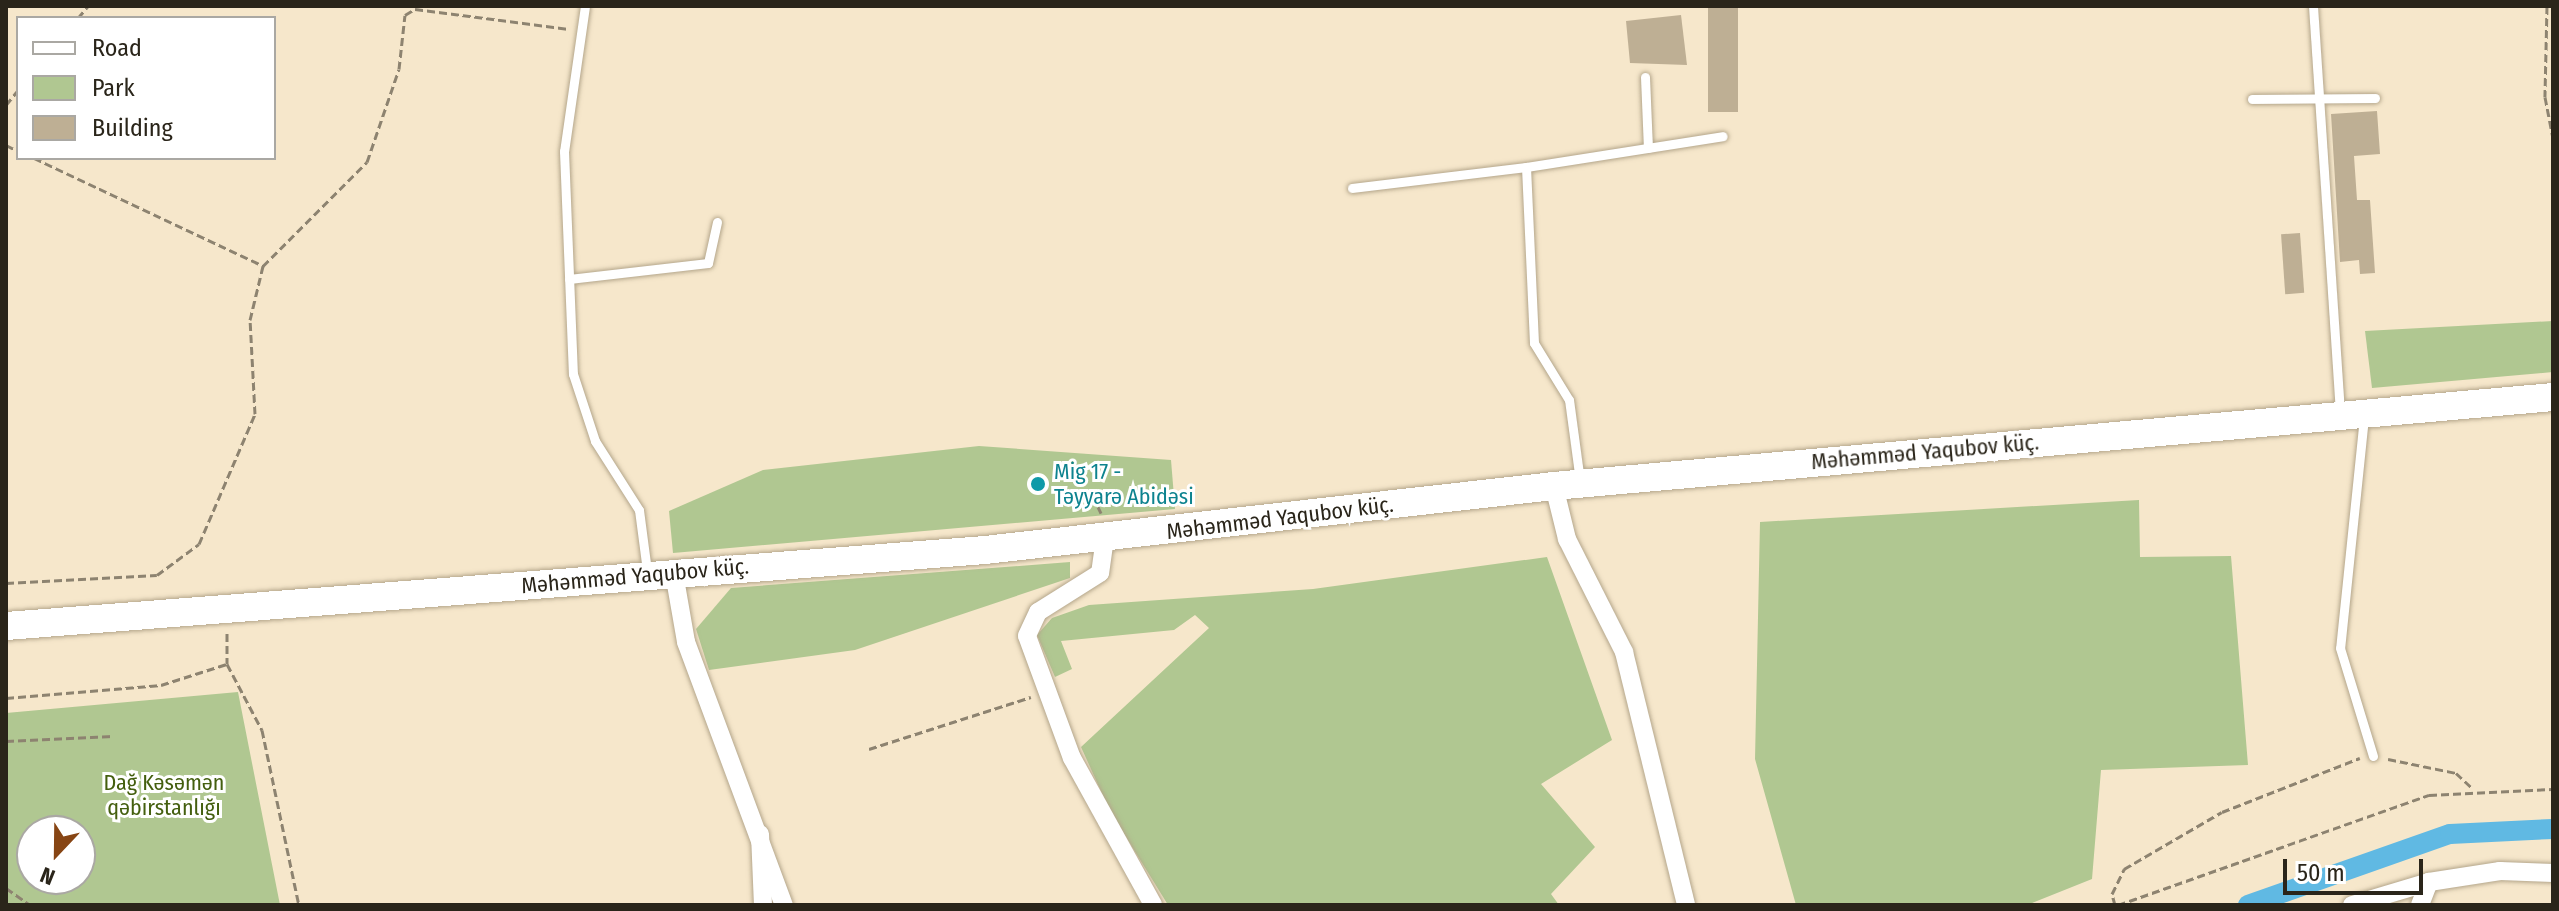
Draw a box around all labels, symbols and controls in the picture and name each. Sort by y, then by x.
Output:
legend [16,16,276,160]
text: Road [92,34,142,62]
text: Park [92,74,135,102]
text: Building [92,114,173,142]
street label: Məhəmməd Yaqubov küç. [1810,429,2040,475]
place label: Mig 17 - Təyyarə Abidəsi [1054,458,1194,510]
marker: Mig 17 - Təyyarə Abidəsi [1029,475,1047,493]
street label: Məhəmməd Yaqubov küç. [1165,491,1395,545]
street label: Məhəmməd Yaqubov küç. [520,553,750,599]
park label: Dağ Kəsəmən qəbirstanlığı [104,769,224,820]
north arrow [16,815,96,895]
scale bar [2287,843,2427,893]
text: 50 m [2297,859,2345,887]
text: N [36,861,59,891]

